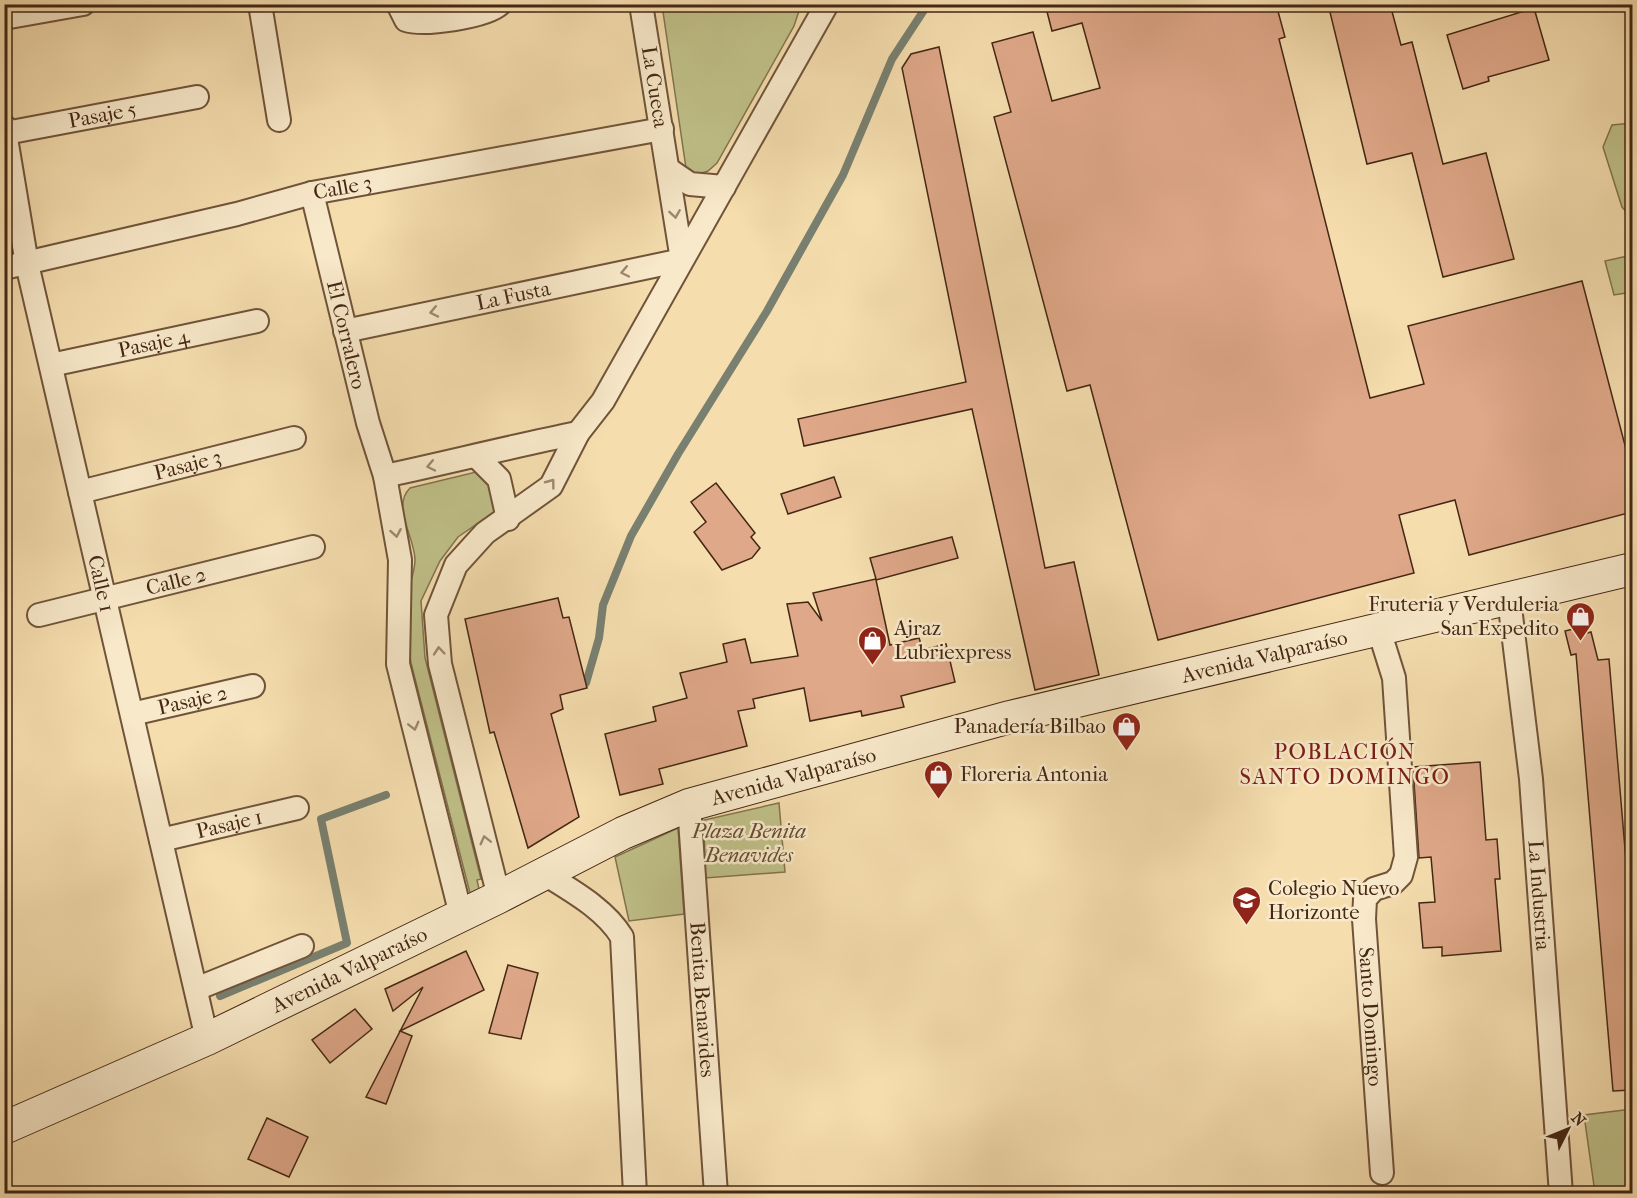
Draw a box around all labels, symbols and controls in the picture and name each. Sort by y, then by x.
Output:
street label: La Cueca [637,45,673,130]
street label: Pasaje 5 [66,97,138,133]
street label: Calle 3 [311,170,374,205]
one-way arrow [668,209,681,219]
one-way arrow [620,264,630,277]
street label: La Fusta [474,276,553,315]
street label: El Corralero [322,278,371,392]
one-way arrow [429,305,439,318]
street label: Pasaje 4 [116,324,192,362]
street label: Pasaje 3 [151,445,224,485]
one-way arrow [426,459,436,472]
one-way arrow [544,478,555,489]
one-way arrow [389,528,402,538]
street label: Calle 1 [83,553,119,614]
street label: Calle 2 [143,562,209,600]
place label: Fruteria y Verduleria San Expedito [1368,592,1559,640]
shop icon: Fruteria y Verduleria San Expedito [1564,600,1596,642]
place label: Ajraz Lubriexpress [893,616,1012,664]
shop icon: Ajraz Lubriexpress [857,624,889,666]
street label: Avenida Valparaíso [1178,625,1350,688]
one-way arrow [433,646,446,655]
street label: Pasaje 2 [155,680,230,720]
shop icon: Panadería Bilbao [1111,710,1143,752]
place label: Panadería Bilbao [954,714,1106,738]
one-way arrow [407,720,419,731]
district label: POBLACIÓN SANTO DOMINGO [1240,737,1450,790]
street label: Avenida Valparaíso [707,742,879,811]
shop icon: Floreria Antonia [923,758,955,800]
place label: Floreria Antonia [960,762,1108,786]
street label: Pasaje 1 [194,805,265,843]
park label: Plaza Benita Benavides [691,819,806,867]
one-way arrow [480,835,493,845]
street label: La Industria [1523,839,1555,952]
place label: Colegio Nuevo Horizonte [1268,876,1399,924]
school or university icon: Colegio Nuevo Horizonte [1231,884,1263,926]
street label: Benita Benavides [685,921,720,1078]
street label: Avenida Valparaíso [267,922,431,1018]
street label: Santo Domingo [1354,946,1388,1087]
north arrow [1538,1099,1598,1159]
text: N [1568,1108,1590,1131]

